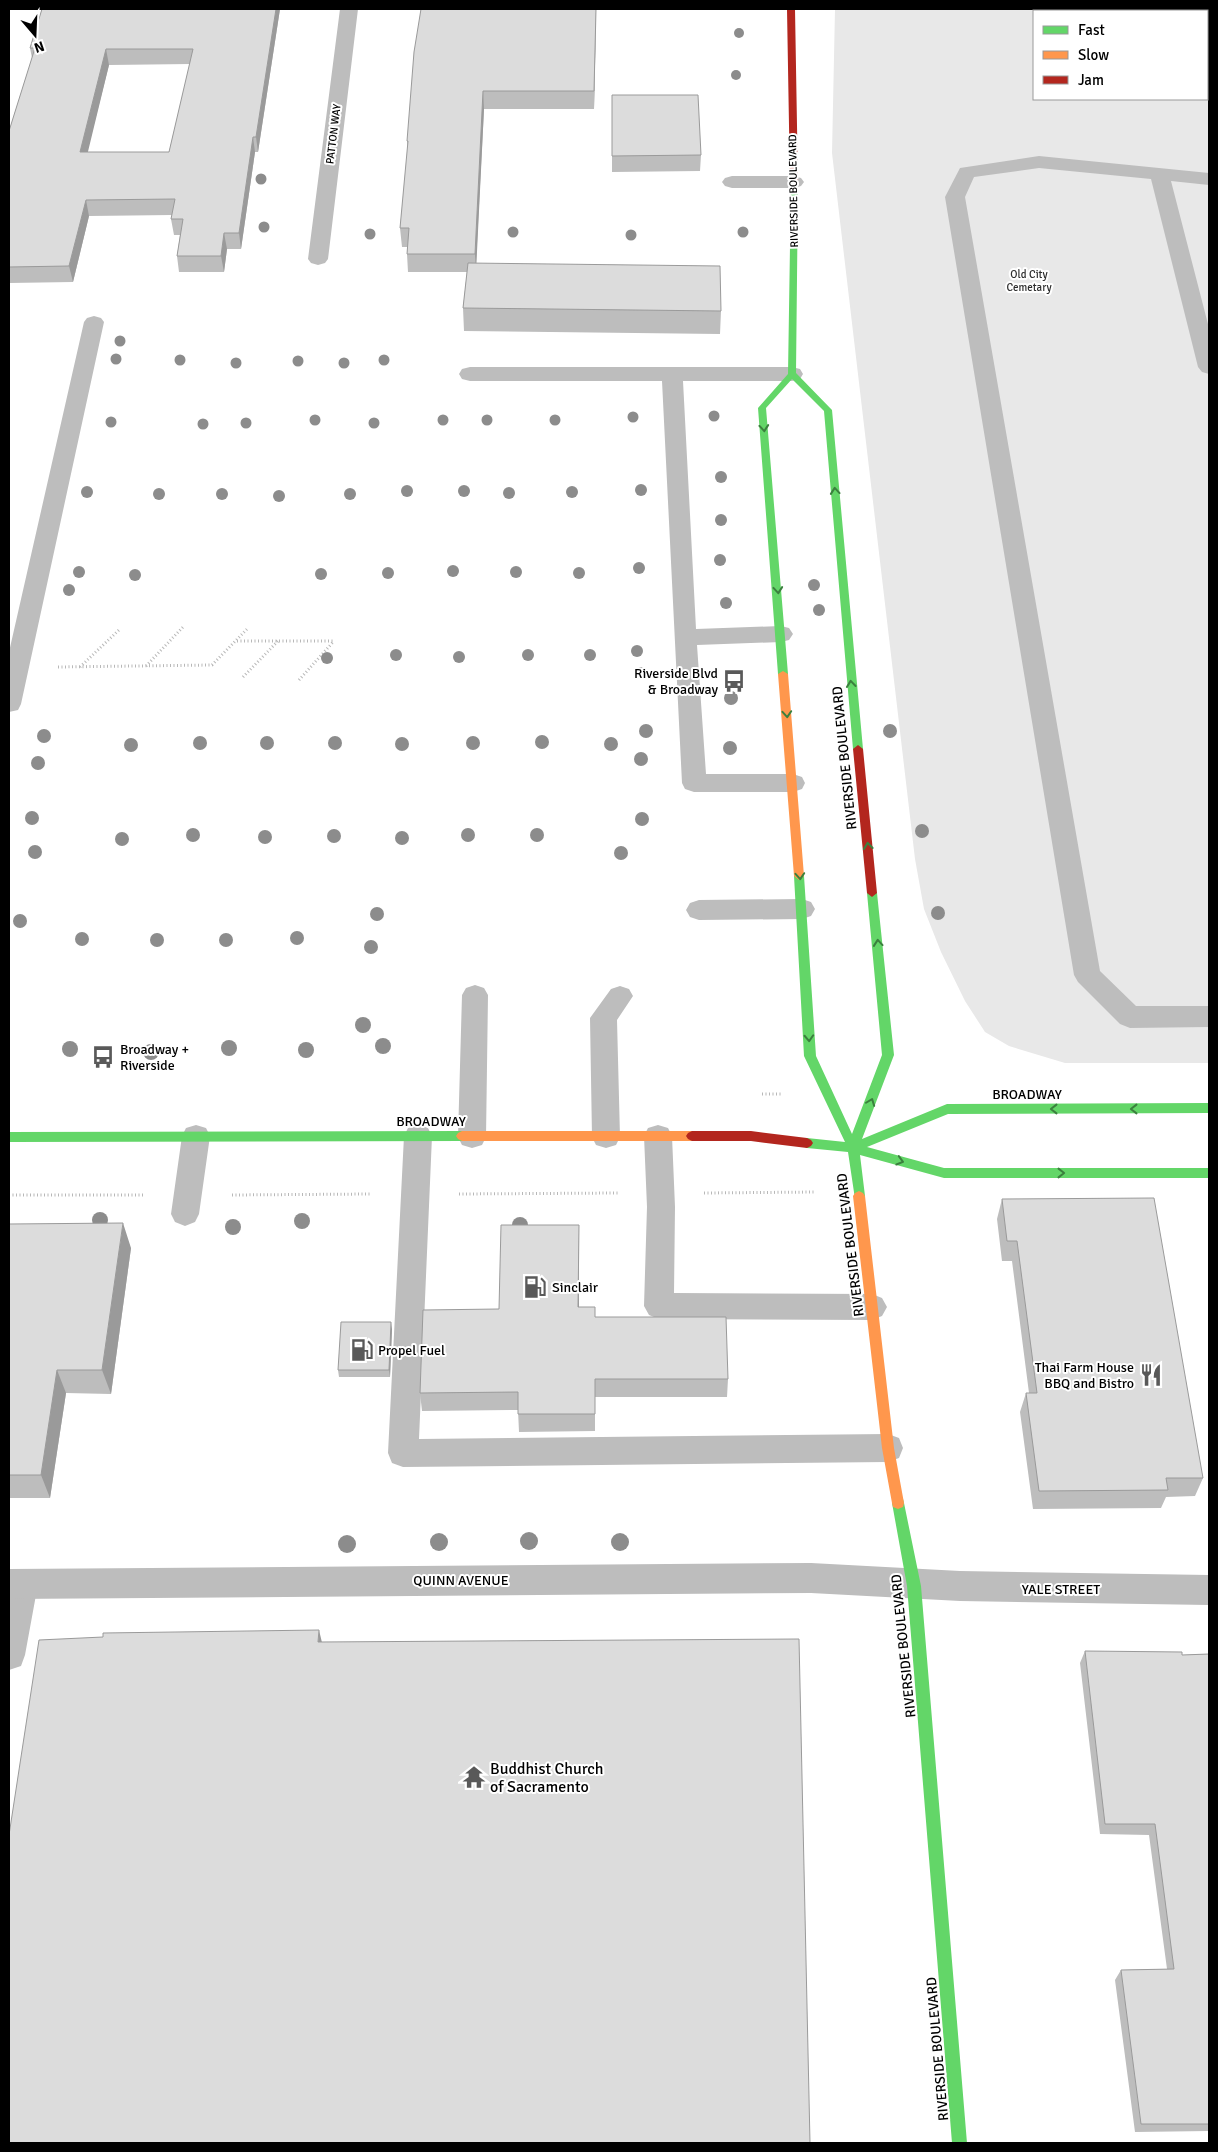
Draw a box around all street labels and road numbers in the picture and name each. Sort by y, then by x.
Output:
street label: PATTON WAY [323,103,344,165]
street label: RIVERSIDE BOULEVARD [786,134,801,248]
street label: RIVERSIDE BOULEVARD [829,685,860,831]
street label: BROADWAY [992,1086,1062,1103]
street label: BROADWAY [396,1113,466,1130]
street label: RIVERSIDE BOULEVARD [833,1172,868,1318]
street label: QUINN AVENUE [413,1572,509,1589]
street label: RIVERSIDE BOULEVARD [888,1573,919,1719]
street label: YALE STREET [1022,1581,1100,1598]
street label: RIVERSIDE BOULEVARD [923,1976,952,2122]

